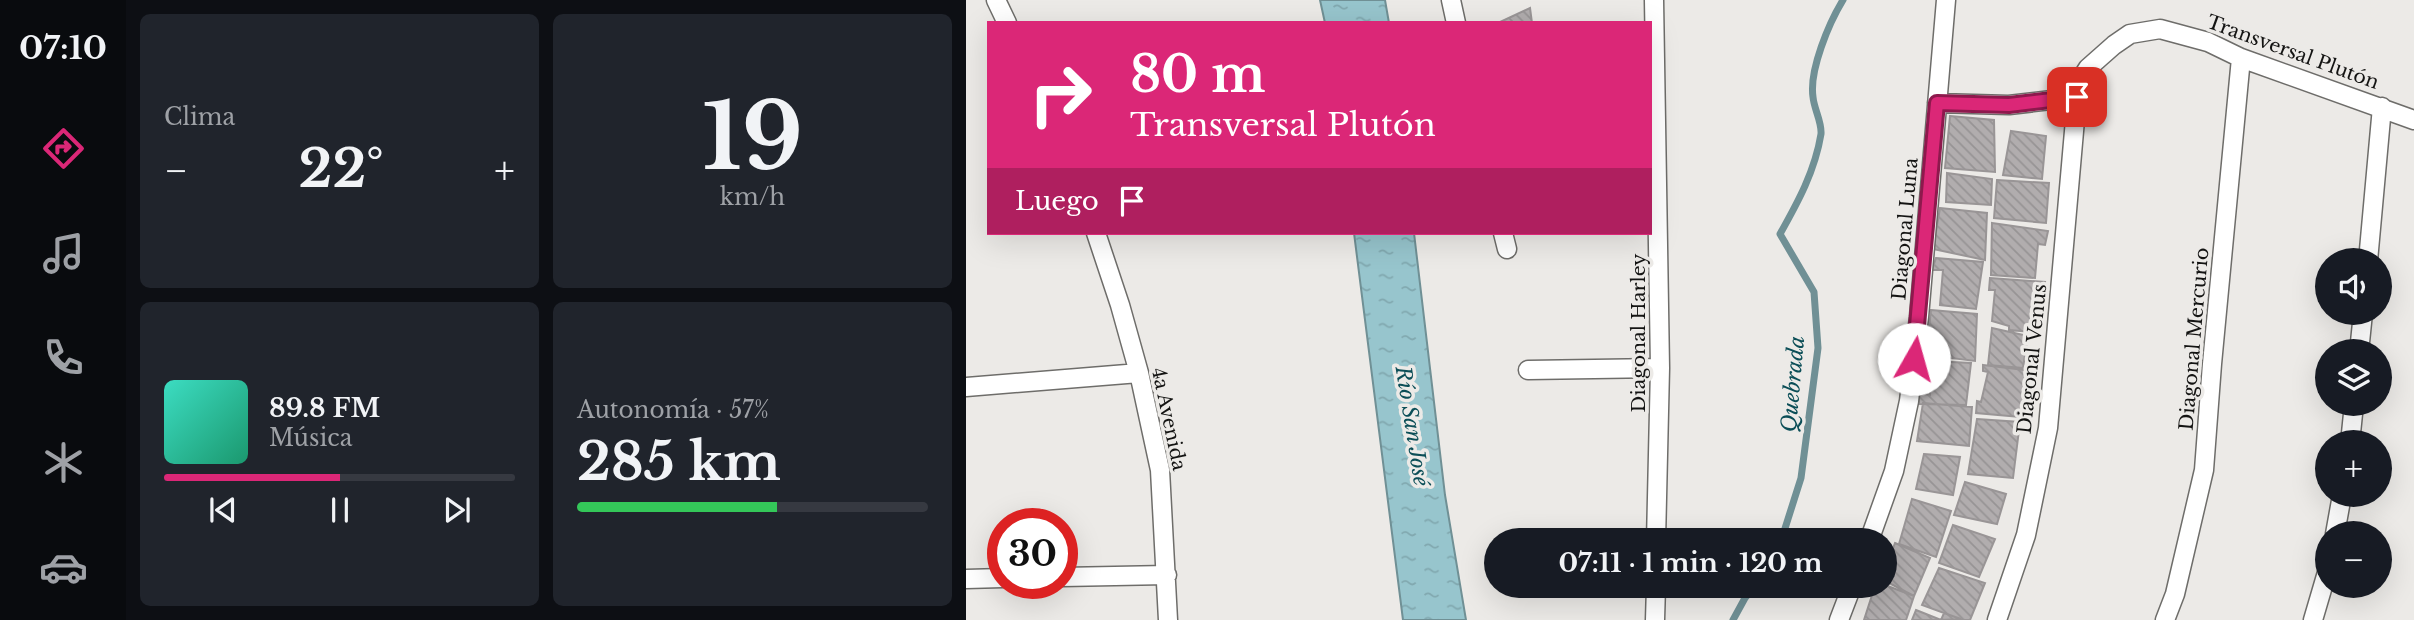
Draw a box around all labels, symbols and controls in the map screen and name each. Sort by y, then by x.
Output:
street label: Transversal Plutón [2204,10,2382,94]
text: 07:10 [19,28,107,68]
text: 80 m [1130,44,1265,105]
icon: right [1015,49,1106,140]
pin [2047,67,2107,127]
icon: arrive [2058,78,2096,116]
text: 19 [702,81,803,194]
text: Clima [164,103,235,131]
text: Transversal Plutón [1130,105,1436,145]
icon: directions [39,124,88,173]
text: 22° [299,137,384,201]
text: − [164,147,188,194]
text: + [494,147,515,194]
street label: Diagonal Luna [1887,156,1923,301]
icon: arrive [1113,182,1151,220]
text: km/h [720,183,785,211]
text: Luego [1015,185,1099,217]
icon: music [39,229,88,278]
street label: Diagonal Mercurio [2175,247,2213,431]
map controls [2315,248,2392,598]
button: sound [2315,248,2392,325]
street label: Diagonal Harley [1627,254,1650,412]
street label: Diagonal Venus [2013,283,2051,435]
position arrow [1877,322,1951,396]
icon: phone [39,333,88,382]
water label: Quebrada [1776,335,1810,433]
button: layers [2315,339,2392,416]
water label: Río San José [1390,363,1435,489]
street label: 4a Avenida [1147,365,1191,473]
text: 89.8 FM [269,392,380,424]
text: Autonomía · 57% [577,396,769,424]
text: Música [269,424,352,452]
text: 285 km [577,430,781,494]
button: + [2315,430,2392,507]
icon: climate [39,438,88,487]
icon: previous [204,491,242,529]
icon: pause [321,491,359,529]
icon: next [438,491,476,529]
speed limit sign: 30 [987,508,1078,599]
button: − [2315,521,2392,598]
icon: car [39,543,88,592]
text: 07:11 · 1 min · 120 m [1558,547,1823,579]

